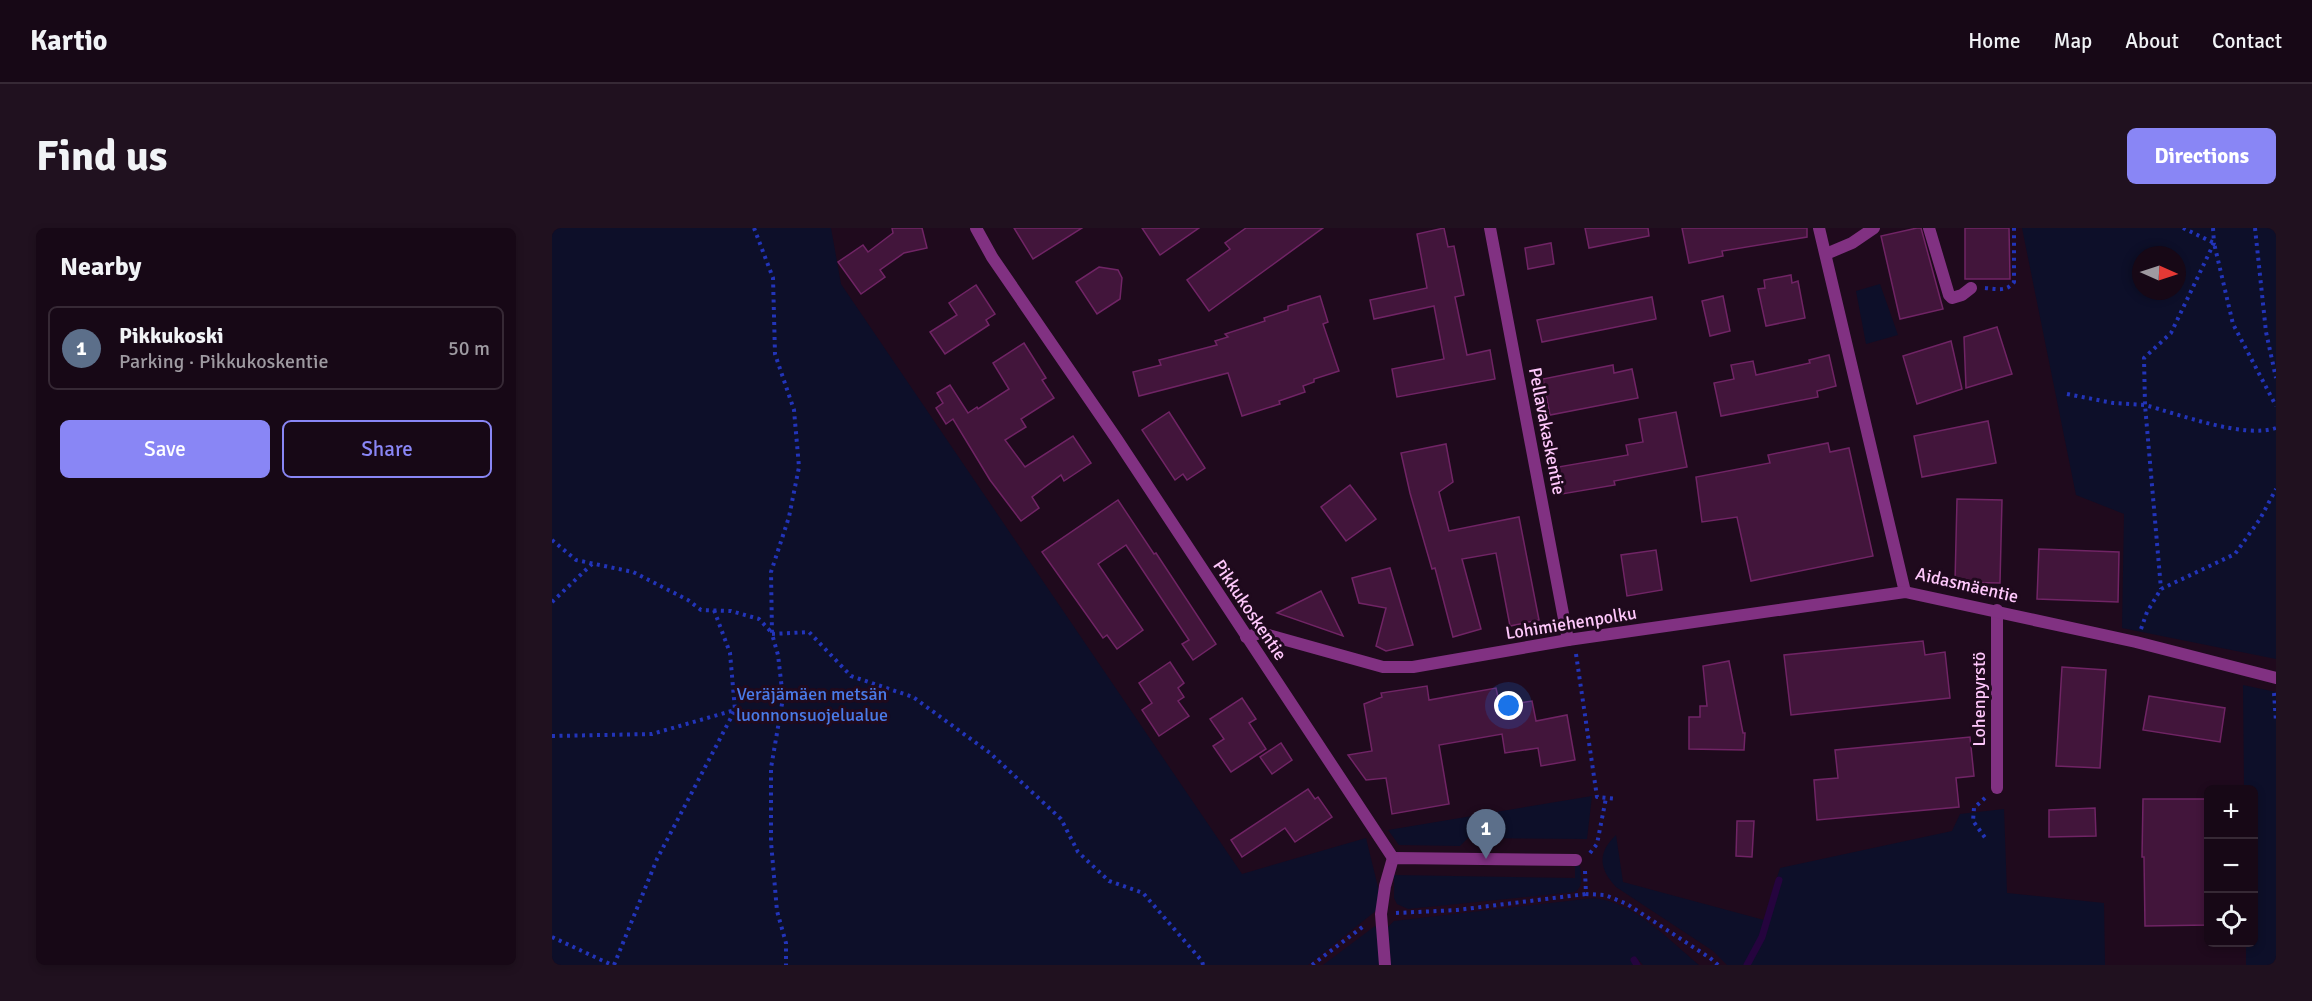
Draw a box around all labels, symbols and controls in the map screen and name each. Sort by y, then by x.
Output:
text: Kartio [30,24,107,58]
text: Home [1968,28,2021,54]
text: Map [2054,28,2092,54]
text: About [2125,28,2179,54]
text: Contact [2212,28,2282,54]
button: Directions [2127,128,2276,184]
text: Find us [36,131,167,182]
north arrow [2132,246,2186,300]
text: Nearby [60,251,141,283]
text: Pikkukoski [119,322,224,349]
text: 1 [76,336,87,361]
text: 50 m [448,336,490,361]
text: Parking · Pikkukoskentie [119,349,328,374]
street label: Pellavakaskentie [1524,366,1570,496]
button: Save [60,420,270,478]
button: Share [282,420,492,478]
street label: Pikkukoskentie [1208,556,1292,664]
street label: Aidasmäentie [1913,562,2021,608]
street label: Lohimiehenpolku [1504,602,1638,644]
street label: Lohenpyrstö [1968,652,1990,746]
park label: Veräjämäen metsän luonnonsuojelualue [736,683,888,726]
your location [1494,691,1523,720]
map controls [2204,785,2258,947]
button: + [2204,785,2258,839]
pin: 1 [1466,810,1506,859]
button: − [2204,839,2258,893]
button: locate [2204,893,2258,947]

